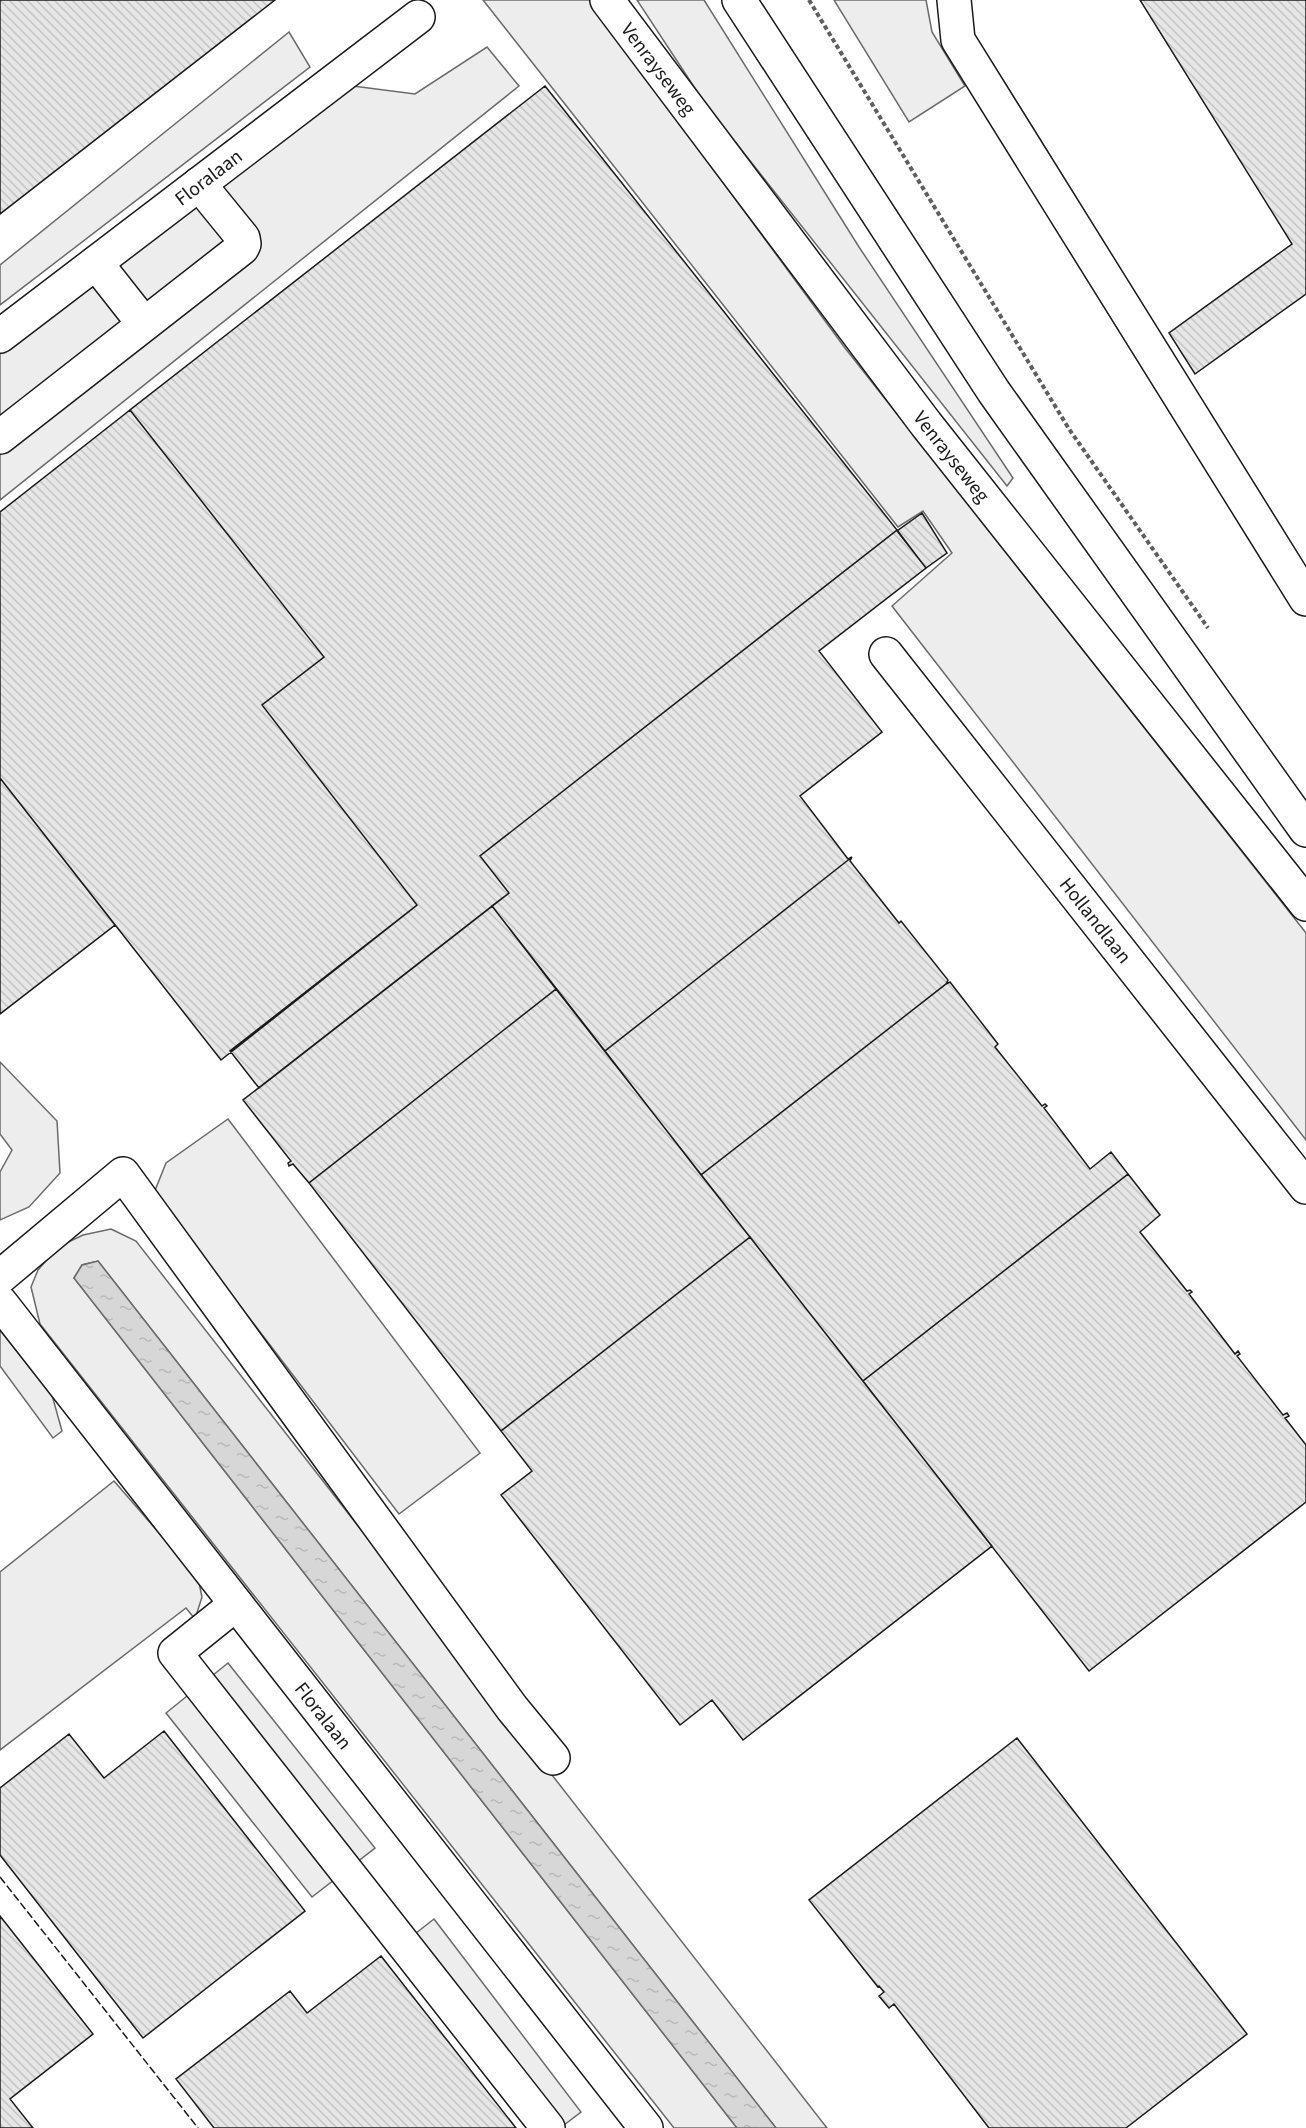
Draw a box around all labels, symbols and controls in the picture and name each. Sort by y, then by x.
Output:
street label: Venrayseweg [614,17,702,121]
street label: Floralaan [169,143,249,213]
street label: Venrayseweg [906,406,996,509]
street label: Hollandlaan [1052,872,1138,970]
street label: Floralaan [287,1677,358,1756]

